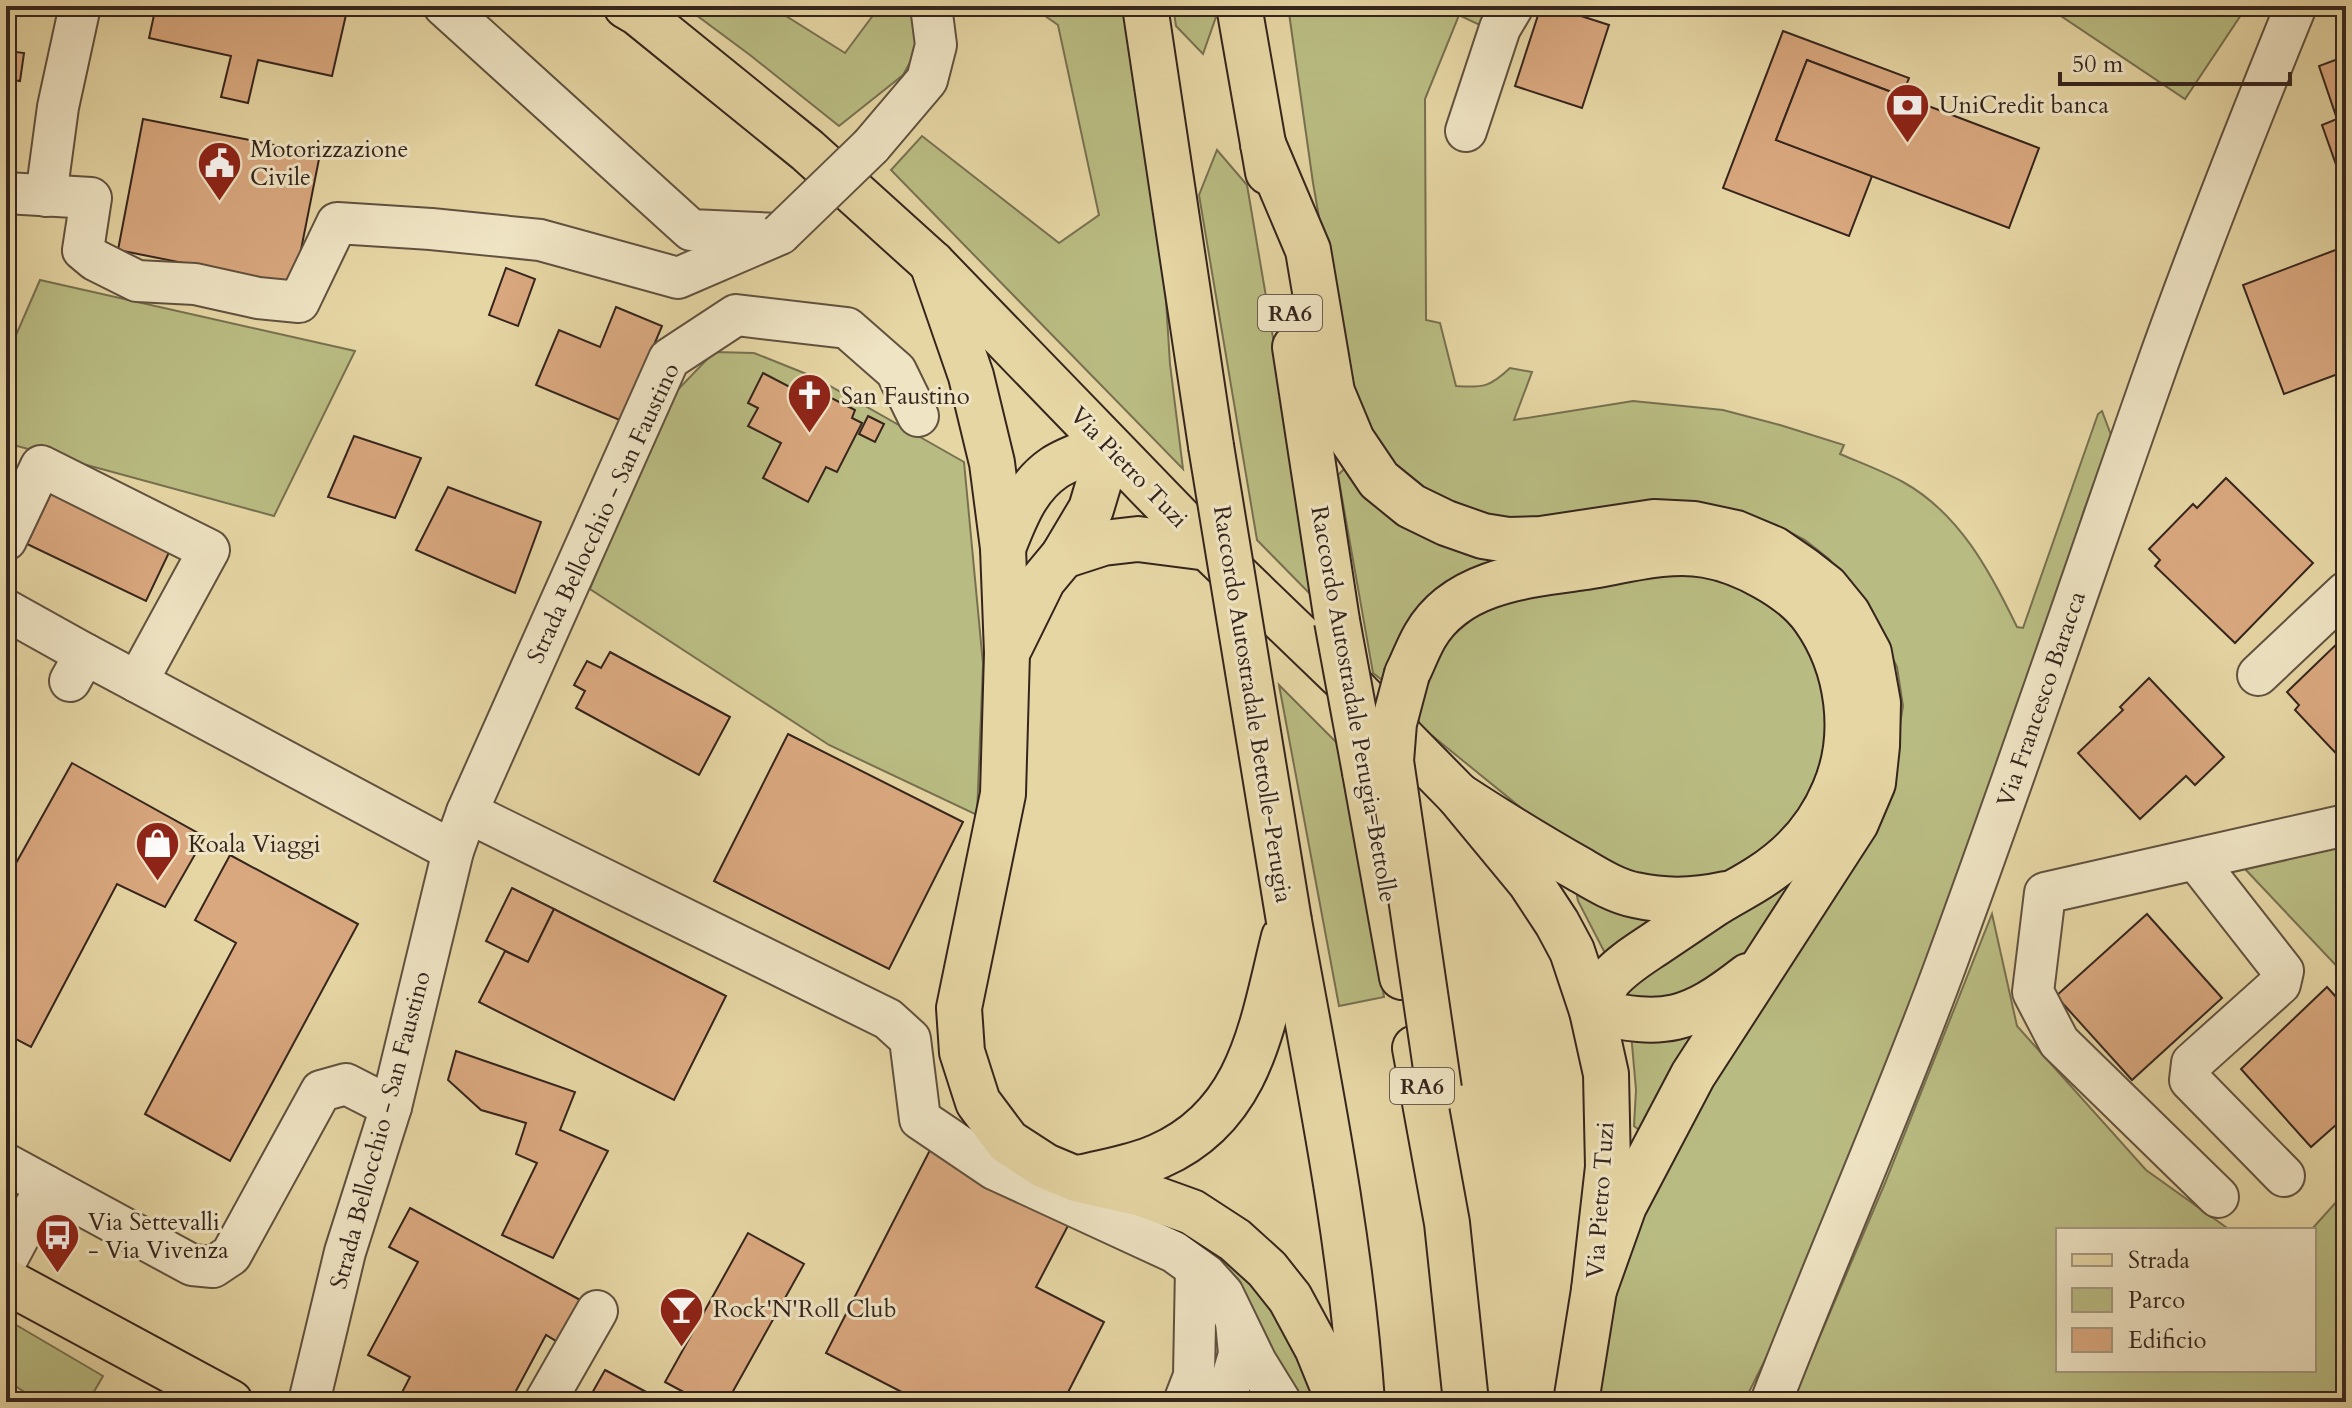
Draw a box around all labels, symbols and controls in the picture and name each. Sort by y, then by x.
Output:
scale bar [2060,36,2290,86]
text: 50 m [2072,48,2124,81]
bank icon: UniCredit banca [1884,81,1932,144]
place label: UniCredit banca [1939,89,2109,122]
place label: Motorizzazione Civile [250,133,408,194]
public building icon: Motorizzazione Civile [195,139,243,202]
road number: RA6 [1258,295,1322,331]
street label: Strada Bellocchio - San Faustino [519,358,688,669]
church icon: San Faustino [786,372,834,435]
place label: San Faustino [841,380,970,413]
street label: Via Pietro Tuzi [1062,399,1195,535]
street label: Raccordo Autostradale Bettolle-Perugia [1205,503,1300,906]
street label: Raccordo Autostradale Perugia-Bettolle [1302,503,1405,905]
street label: Via Francesco Baracca [1989,586,2094,811]
shop icon: Koala Viaggi [133,820,181,883]
place label: Koala Viaggi [188,828,321,861]
street label: Strada Bellocchio - San Faustino [322,968,439,1293]
road number: RA6 [1390,1068,1454,1104]
street label: Via Pietro Tuzi [1579,1120,1622,1280]
place label: Via Settevalli - Via Vivenza [88,1206,229,1267]
bus stop icon: Via Settevalli - Via Vivenza [33,1212,81,1275]
legend [2056,1228,2316,1372]
text: Strada [2128,1244,2191,1277]
text: Parco [2128,1284,2185,1317]
bar icon: Rock'N'Roll Club [658,1285,706,1348]
place label: Rock'N'Roll Club [713,1293,897,1326]
text: Edificio [2128,1324,2207,1357]

